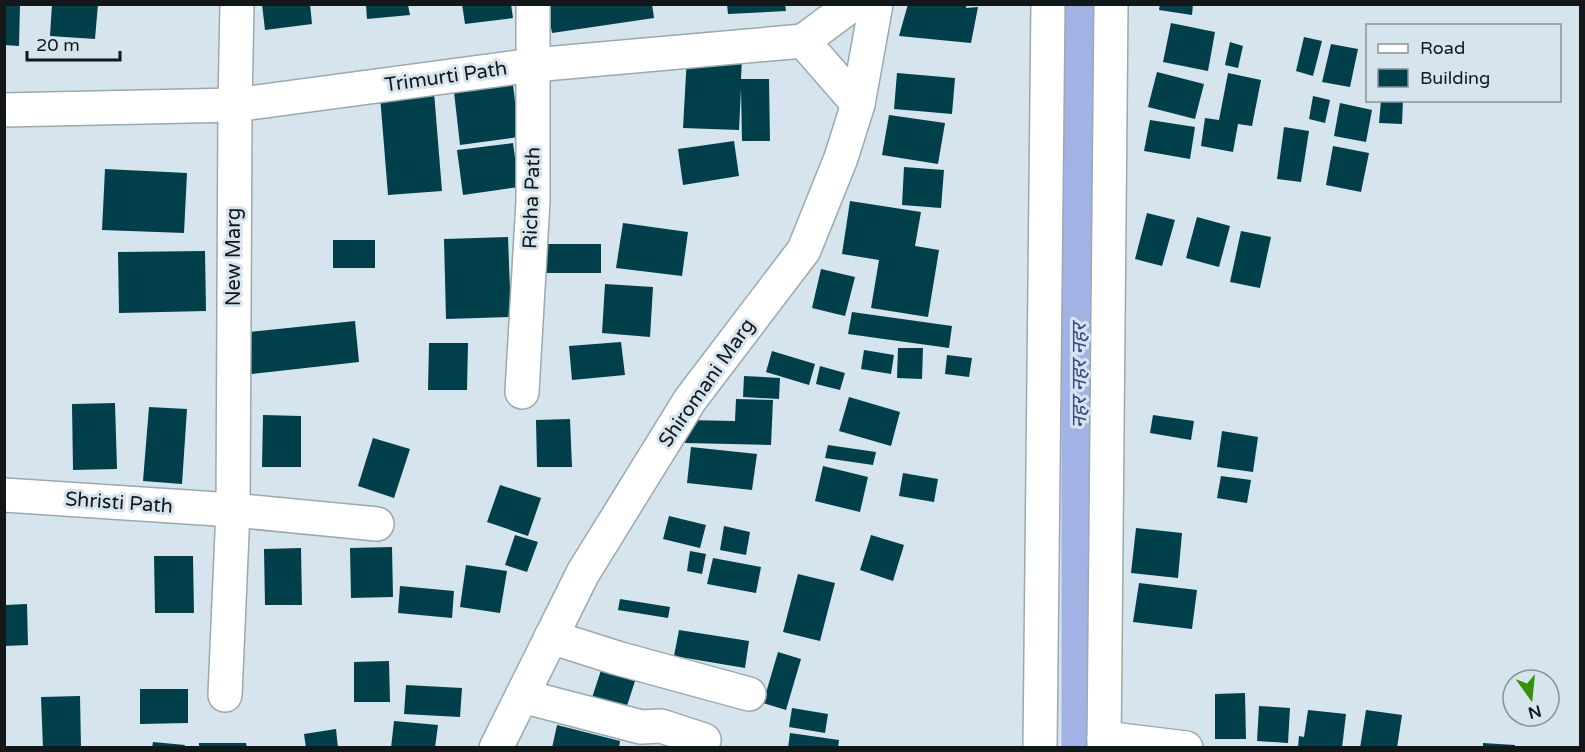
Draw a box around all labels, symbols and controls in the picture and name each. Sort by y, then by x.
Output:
scale bar [27,24,120,62]
legend [1366,24,1561,102]
text: 20 m [36,34,80,56]
text: Road [1420,37,1465,59]
street label: Trimurti Path [383,57,509,97]
text: Building [1420,67,1490,89]
street label: Richa Path [518,146,546,250]
street label: New Marg [222,208,246,306]
street label: Shiromani Marg [654,314,760,452]
water label: नहर नहर नहर [1067,319,1092,429]
street label: Shristi Path [64,487,174,519]
north arrow [1501,668,1561,728]
text: N [1526,700,1543,723]

